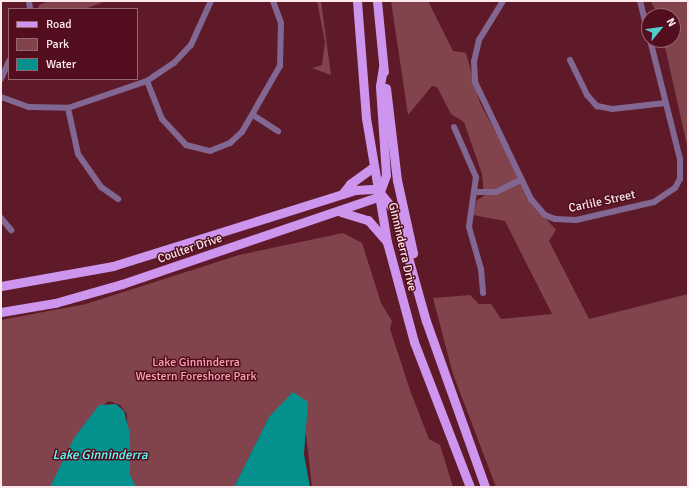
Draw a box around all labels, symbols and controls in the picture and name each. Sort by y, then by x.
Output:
legend [8,8,138,80]
north arrow [641,8,681,48]
text: N [664,16,679,29]
text: Road [46,17,72,32]
text: Park [46,37,69,52]
text: Water [46,57,76,72]
street label: Carlile Street [567,188,637,216]
street label: Ginninderra Drive [385,201,419,293]
street label: Coulter Drive [156,231,224,267]
park label: Lake Ginninderra Western Foreshore Park [136,356,256,384]
water label: Lake Ginninderra [52,447,148,463]

